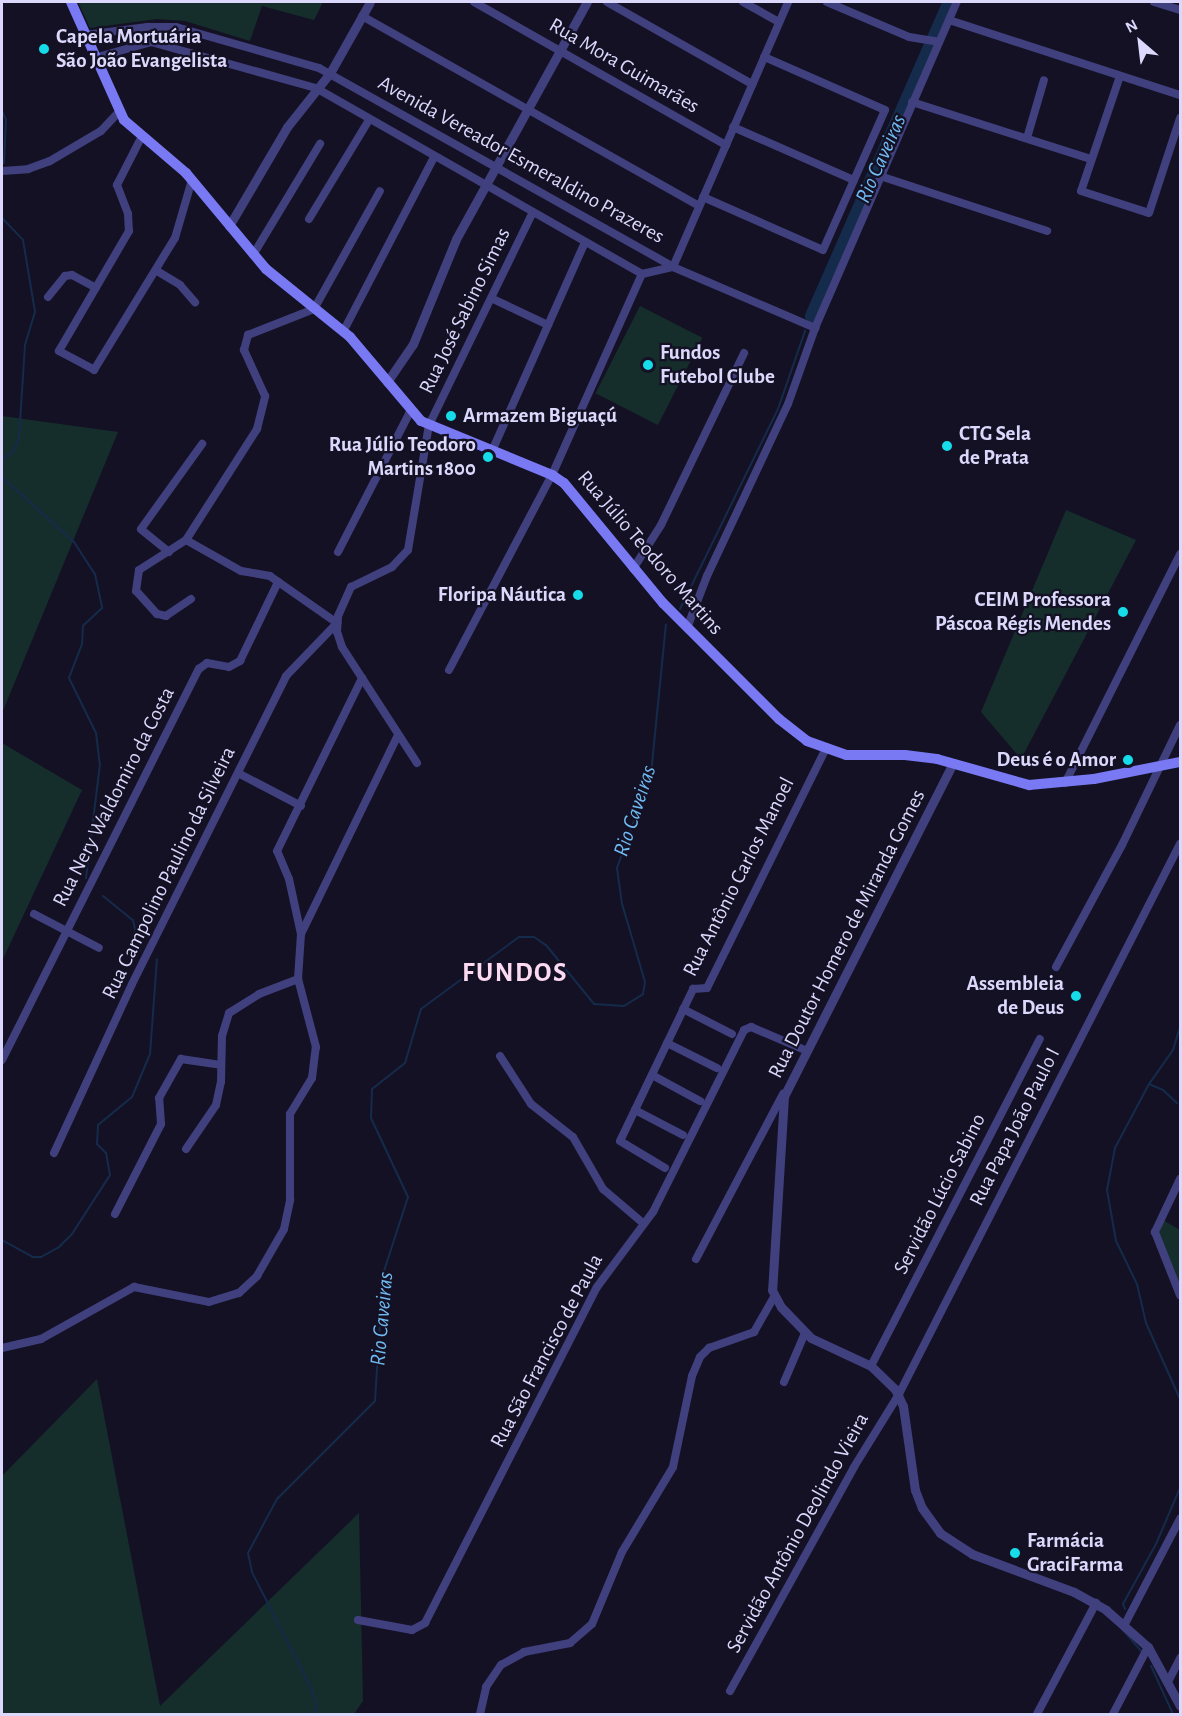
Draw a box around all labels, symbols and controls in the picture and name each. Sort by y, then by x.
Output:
north arrow [1110,12,1170,72]
street label: Rua Mora Guimarães [544,13,704,119]
text: N [1123,16,1140,36]
place label: Capela Mortuária São João Evangelista [56,24,227,74]
marker: Capela Mortuária São João Evangelista [37,42,51,56]
street label: Avenida Vereador Esmeraldino Prazeres [373,71,669,249]
water label: Rio Caveiras [850,111,912,207]
street label: Rua José Sabino Simas [414,224,516,398]
place label: Fundos Futebol Clube [660,340,775,390]
marker: Fundos Futebol Clube [641,358,655,372]
place label: Armazem Biguaçú [463,403,617,429]
marker: Armazem Biguaçú [444,409,458,423]
place label: CTG Sela de Prata [959,421,1031,471]
place label: Rua Júlio Teodoro Martins 1800 [329,432,476,482]
marker: CTG Sela de Prata [940,439,954,453]
marker: Rua Júlio Teodoro Martins 1800 [481,450,495,464]
street label: Rua Júlio Teodoro Martins [572,466,728,640]
place label: Floripa Náutica [438,582,566,608]
place label: CEIM Professora Páscoa Régis Mendes [935,587,1111,637]
marker: Floripa Náutica [571,588,585,602]
marker: CEIM Professora Páscoa Régis Mendes [1116,605,1130,619]
street label: Rua Nery Waldomiro da Costa [48,683,180,911]
street label: Rua Campolino Paulino da Silveira [97,743,241,1003]
place label: Deus é o Amor [997,747,1116,773]
marker: Deus é o Amor [1121,753,1135,767]
water label: Rio Caveiras [608,762,662,860]
street label: Rua Antônio Carlos Manoel [678,773,800,981]
street label: Rua Doutor Homero de Miranda Gomes [763,785,931,1083]
district label: FUNDOS [462,957,568,989]
place label: Assembleia de Deus [966,971,1064,1021]
marker: Assembleia de Deus [1069,989,1083,1003]
street label: Rua Papa João Paulo I [964,1044,1066,1210]
street label: Servidão Lúcio Sabino [889,1109,991,1279]
street label: Rua São Francisco de Paula [485,1250,609,1452]
water label: Rio Caveiras [365,1271,399,1367]
street label: Servidão Antônio Deolindo Vieira [721,1408,875,1658]
place label: Farmácia GraciFarma [1027,1528,1123,1578]
marker: Farmácia GraciFarma [1008,1546,1022,1560]

